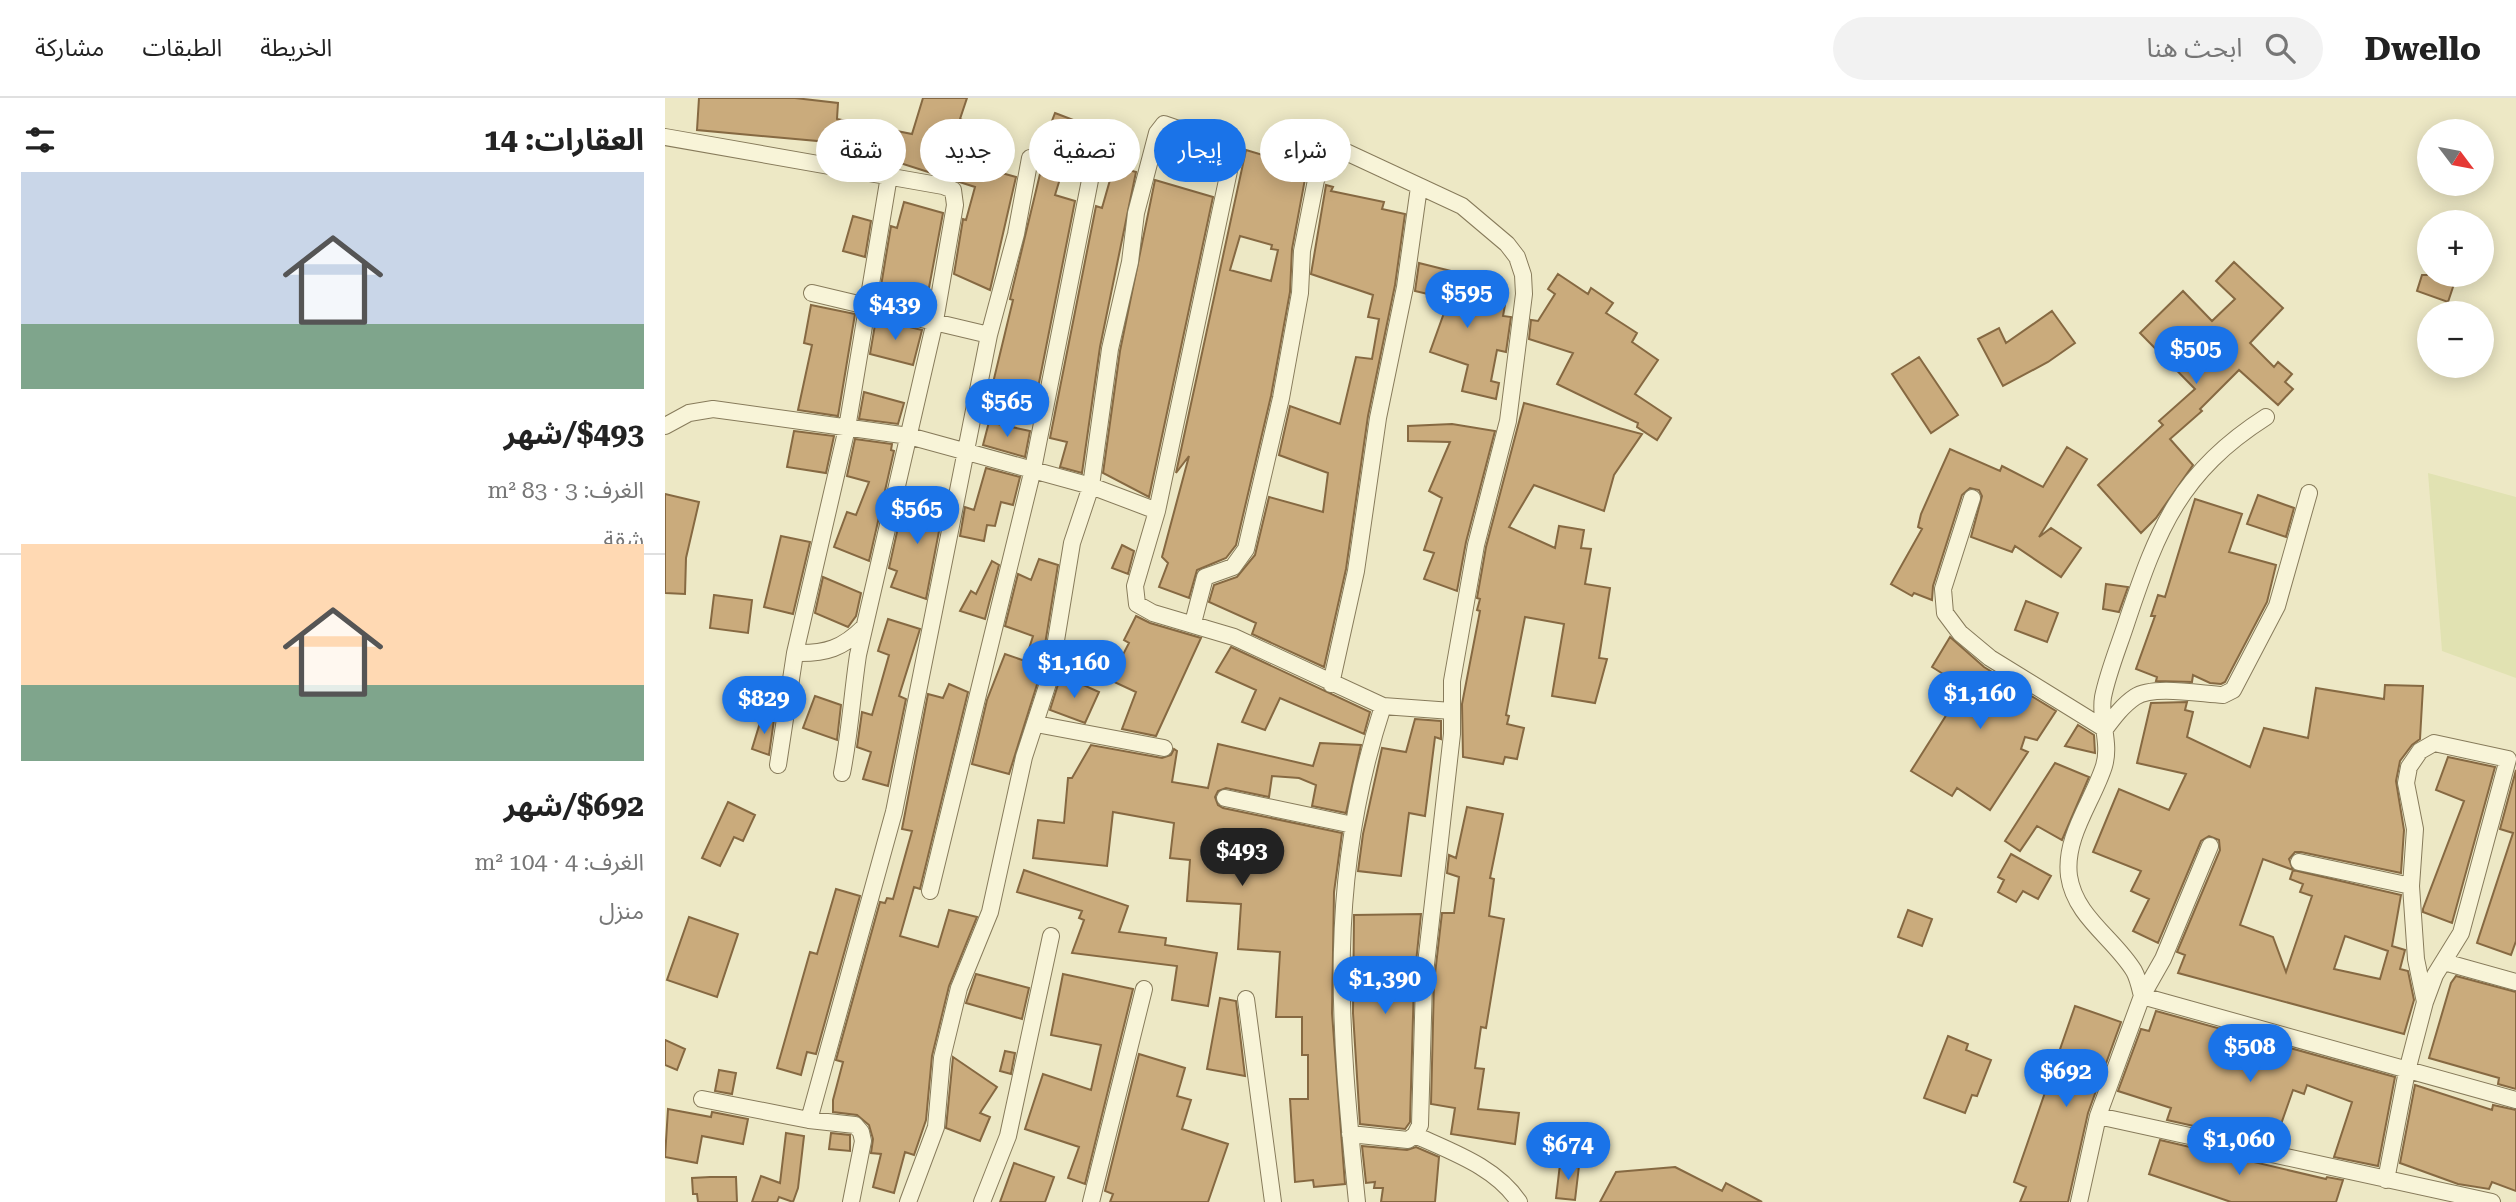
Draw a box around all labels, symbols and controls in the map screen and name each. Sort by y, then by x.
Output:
search box [1833,17,2323,80]
icon: search [2261,29,2299,67]
text: Dwello [2365,29,2481,68]
text: ابحث هنا [2146,33,2243,63]
text: مشاركة [35,34,104,62]
text: الطبقات [142,34,222,62]
text: الخريطة [260,34,332,62]
chip: شقة [816,119,906,182]
chip: جديد [920,119,1015,182]
chip: تصفية [1029,119,1140,182]
chip: إيجار [1154,119,1246,182]
chip: شراء [1260,119,1351,182]
north arrow [2417,119,2494,196]
map controls [2417,119,2494,378]
icon: filters [21,121,59,159]
text: العقارات: 14 [484,122,644,157]
button: + [2417,210,2494,287]
icon: home [270,217,396,343]
pin: $595 [1426,271,1508,330]
text: $595 [1441,279,1493,306]
pin: $439 [854,282,936,342]
text: $439 [869,291,921,318]
button: − [2417,301,2494,378]
pin: $505 [2155,327,2237,386]
text: $505 [2170,335,2222,362]
pin: $565 [966,380,1048,439]
text: $565 [981,388,1033,415]
text: $493/شهر [504,416,644,451]
text: الغرف: 3 · 83 m² [487,477,644,504]
pin: $565 [876,486,958,546]
text: $565 [891,495,943,522]
text: شقة [603,526,644,553]
icon: home [270,589,396,715]
pin: $1,160 [1017,640,1131,700]
text: $1,160 [1038,649,1110,676]
pin: $1,160 [1923,672,2037,731]
pin: $829 [723,676,805,736]
text: $1,160 [1944,680,2016,707]
text: $829 [738,685,790,712]
text: $692/شهر [504,788,644,823]
pin: $493 [1201,828,1283,888]
text: $493 [1216,837,1268,864]
text: الغرف: 4 · 104 m² [475,849,644,876]
text: منزل [599,898,644,925]
pin: $1,390 [1328,956,1442,1016]
text: $1,390 [1349,965,1421,992]
pin: $508 [2209,1024,2291,1084]
text: $508 [2224,1033,2276,1060]
pin: $692 [2025,1049,2107,1109]
text: $692 [2040,1058,2092,1085]
pin: $1,060 [2182,1118,2296,1177]
pin: $674 [1527,1122,1609,1182]
text: $1,060 [2203,1126,2275,1153]
text: $674 [1542,1131,1594,1158]

